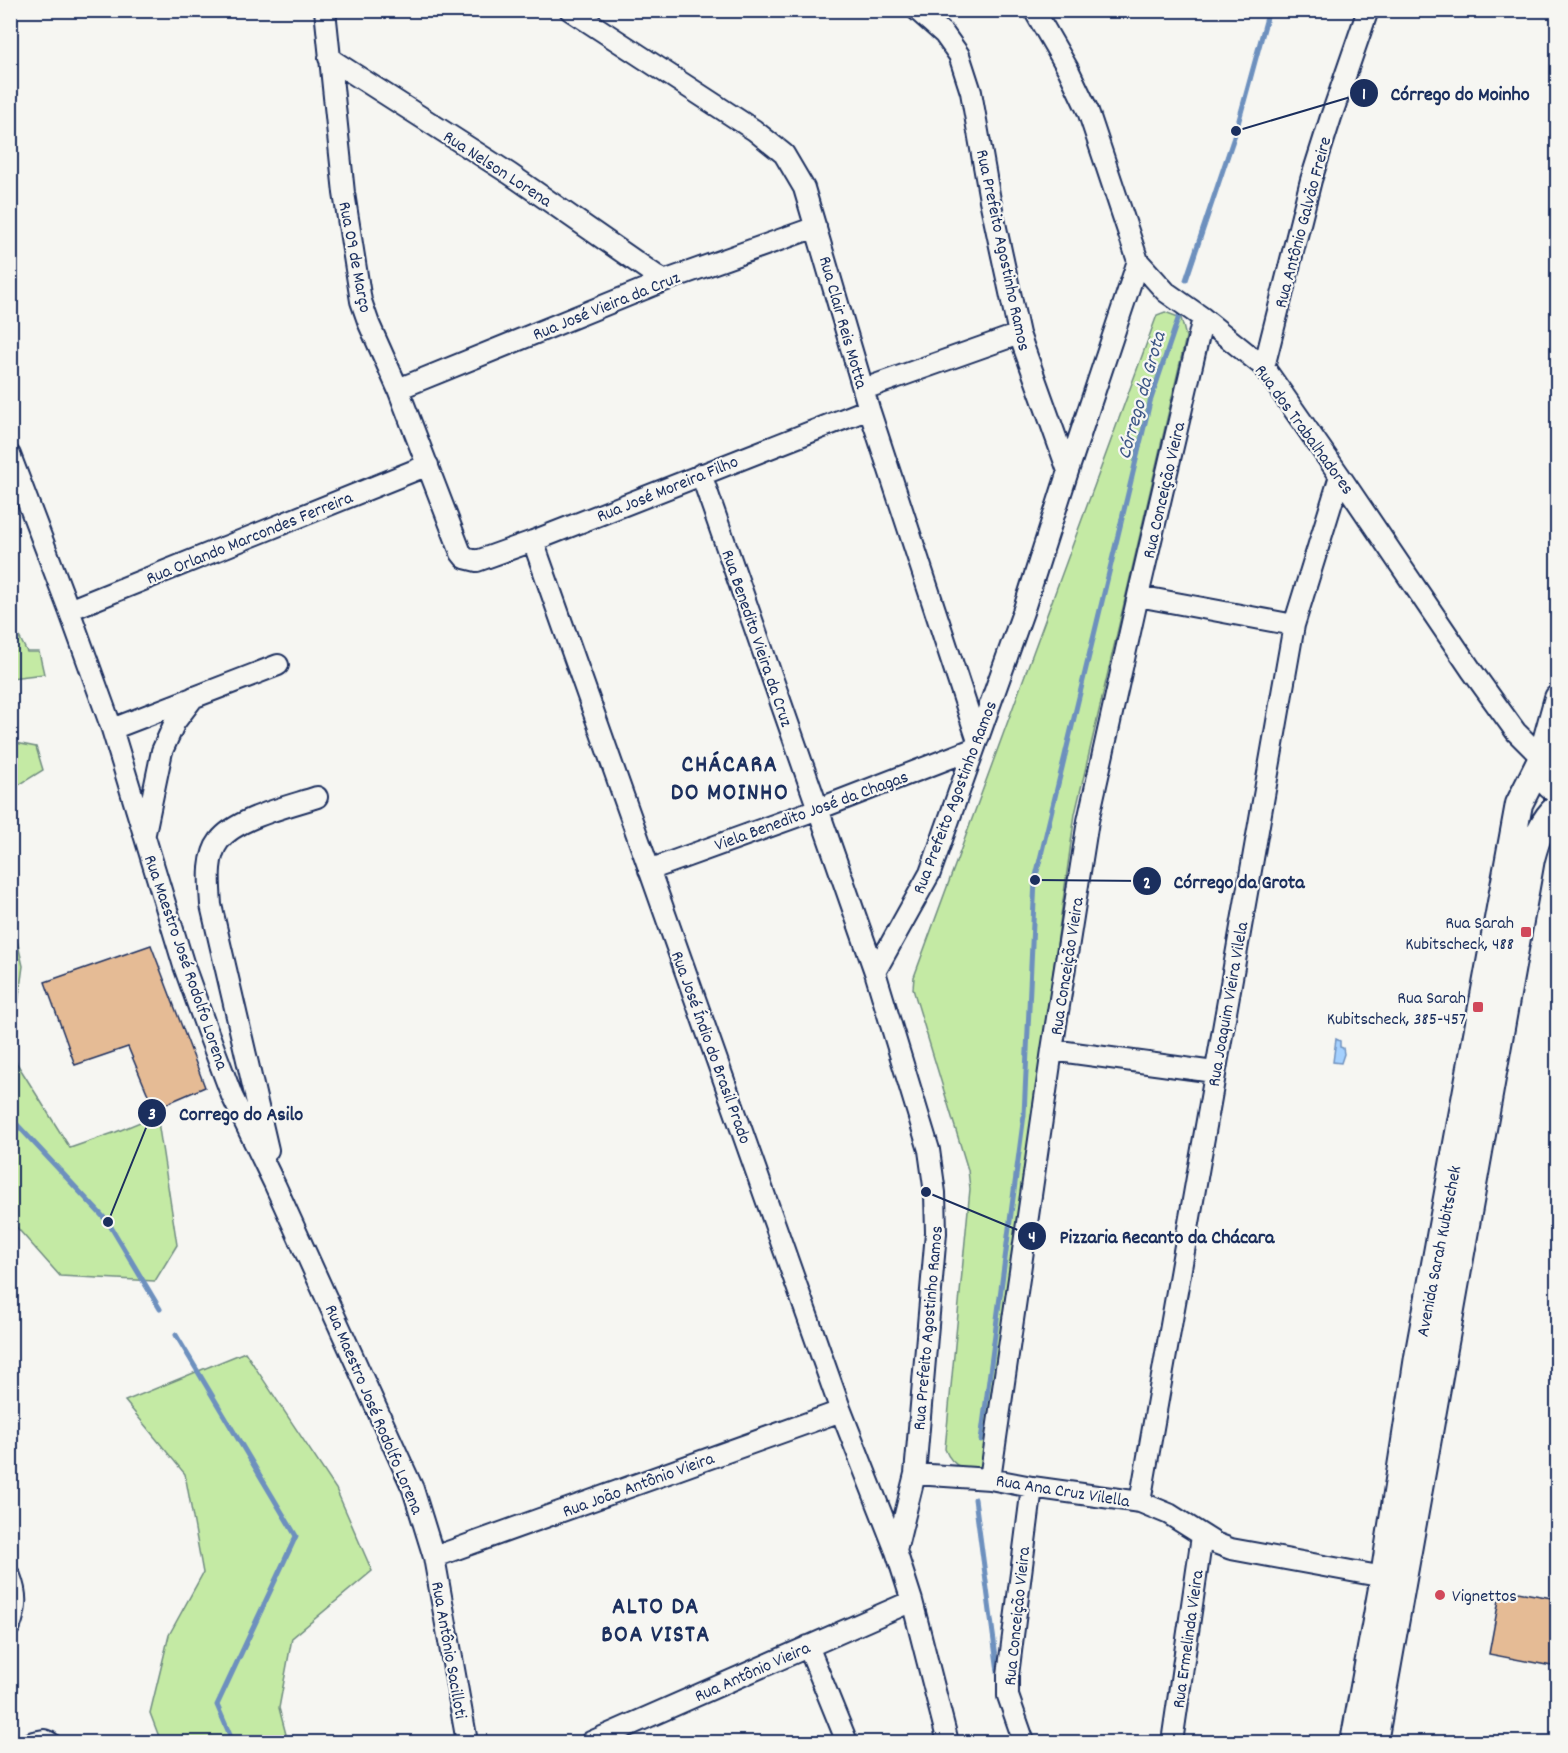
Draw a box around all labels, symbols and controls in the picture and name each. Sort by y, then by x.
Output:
callout: Córrego do Moinho [1349,74,1542,112]
text: Córrego do Moinho [1390,82,1530,110]
text: 1 [1362,83,1366,108]
street label: Rua Nelson Lorena [437,126,556,215]
street label: Rua Antônio Galvão Freire [1269,134,1339,311]
street label: Rua Prefeito Agostinho Ramos [968,148,1035,354]
street label: Rua 09 de Março [331,200,377,315]
street label: Rua Clair Reis Motta [811,254,873,392]
street label: Rua José Vieira da Cruz [530,266,684,348]
water label: Córrego da Grota [1111,327,1175,463]
street label: Rua dos Trabalhadores [1247,360,1359,501]
street label: Rua Conceição Vieira [1138,419,1193,561]
street label: Rua José Moreira Filho [593,451,742,530]
street label: Rua Orlando Marcondes Ferreira [143,486,357,592]
street label: Rua Benedito Vieira da Cruz [714,547,798,731]
street label: Rua Prefeito Agostinho Ramos [908,698,1005,898]
district label: CHÁCARA DO MOINHO [671,749,789,811]
street label: Viela Benedito José da Chagas [712,766,912,859]
street label: Rua Maestro José Rodolfo Lorena [136,852,233,1074]
callout: Córrego da Grota [1132,862,1317,900]
text: Córrego da Grota [1173,870,1305,898]
text: 2 [1143,872,1151,897]
street label: Rua Conceição Vieira [1045,895,1092,1037]
place label: Rua Sarah Kubitscheck, 488 [1405,912,1514,958]
street label: Rua Joaquim Vieira Vilela [1203,920,1256,1089]
marker: Rua Sarah Kubitscheck, 488 [1519,925,1533,939]
street label: Rua José Índio do Brasil Prado [663,948,756,1148]
place label: Rua Sarah Kubitscheck, 385-457 [1327,987,1466,1033]
marker: Rua Sarah Kubitscheck, 385-457 [1471,1000,1485,1014]
callout: Corrego do Asilo [137,1094,315,1132]
text: Corrego do Asilo [179,1102,303,1130]
text: 3 [148,1103,156,1128]
street label: Avenida Sarah Kubitschek [1412,1164,1469,1339]
callout: Pizzaria Recanto da Chácara [1017,1217,1286,1255]
street label: Rua Prefeito Agostinho Ramos [908,1225,951,1432]
text: Pizzaria Recanto da Chácara [1060,1225,1275,1253]
text: 4 [1028,1226,1036,1251]
street label: Rua Maestro José Rodolfo Lorena [317,1301,429,1519]
street label: Rua João Antônio Vieira [560,1447,719,1525]
street label: Rua Ana Cruz Vilella [994,1470,1132,1515]
street label: Rua Conceição Vieira [999,1545,1038,1687]
street label: Rua Ermelinda Vieira [1167,1568,1212,1710]
street label: Rua Antônio Sacilloti [423,1580,472,1721]
place label: Vignettos [1452,1585,1517,1610]
marker: Vignettos [1433,1588,1447,1602]
district label: ALTO DA BOA VISTA [601,1591,711,1653]
street label: Rua Antônio Vieira [691,1636,815,1710]

